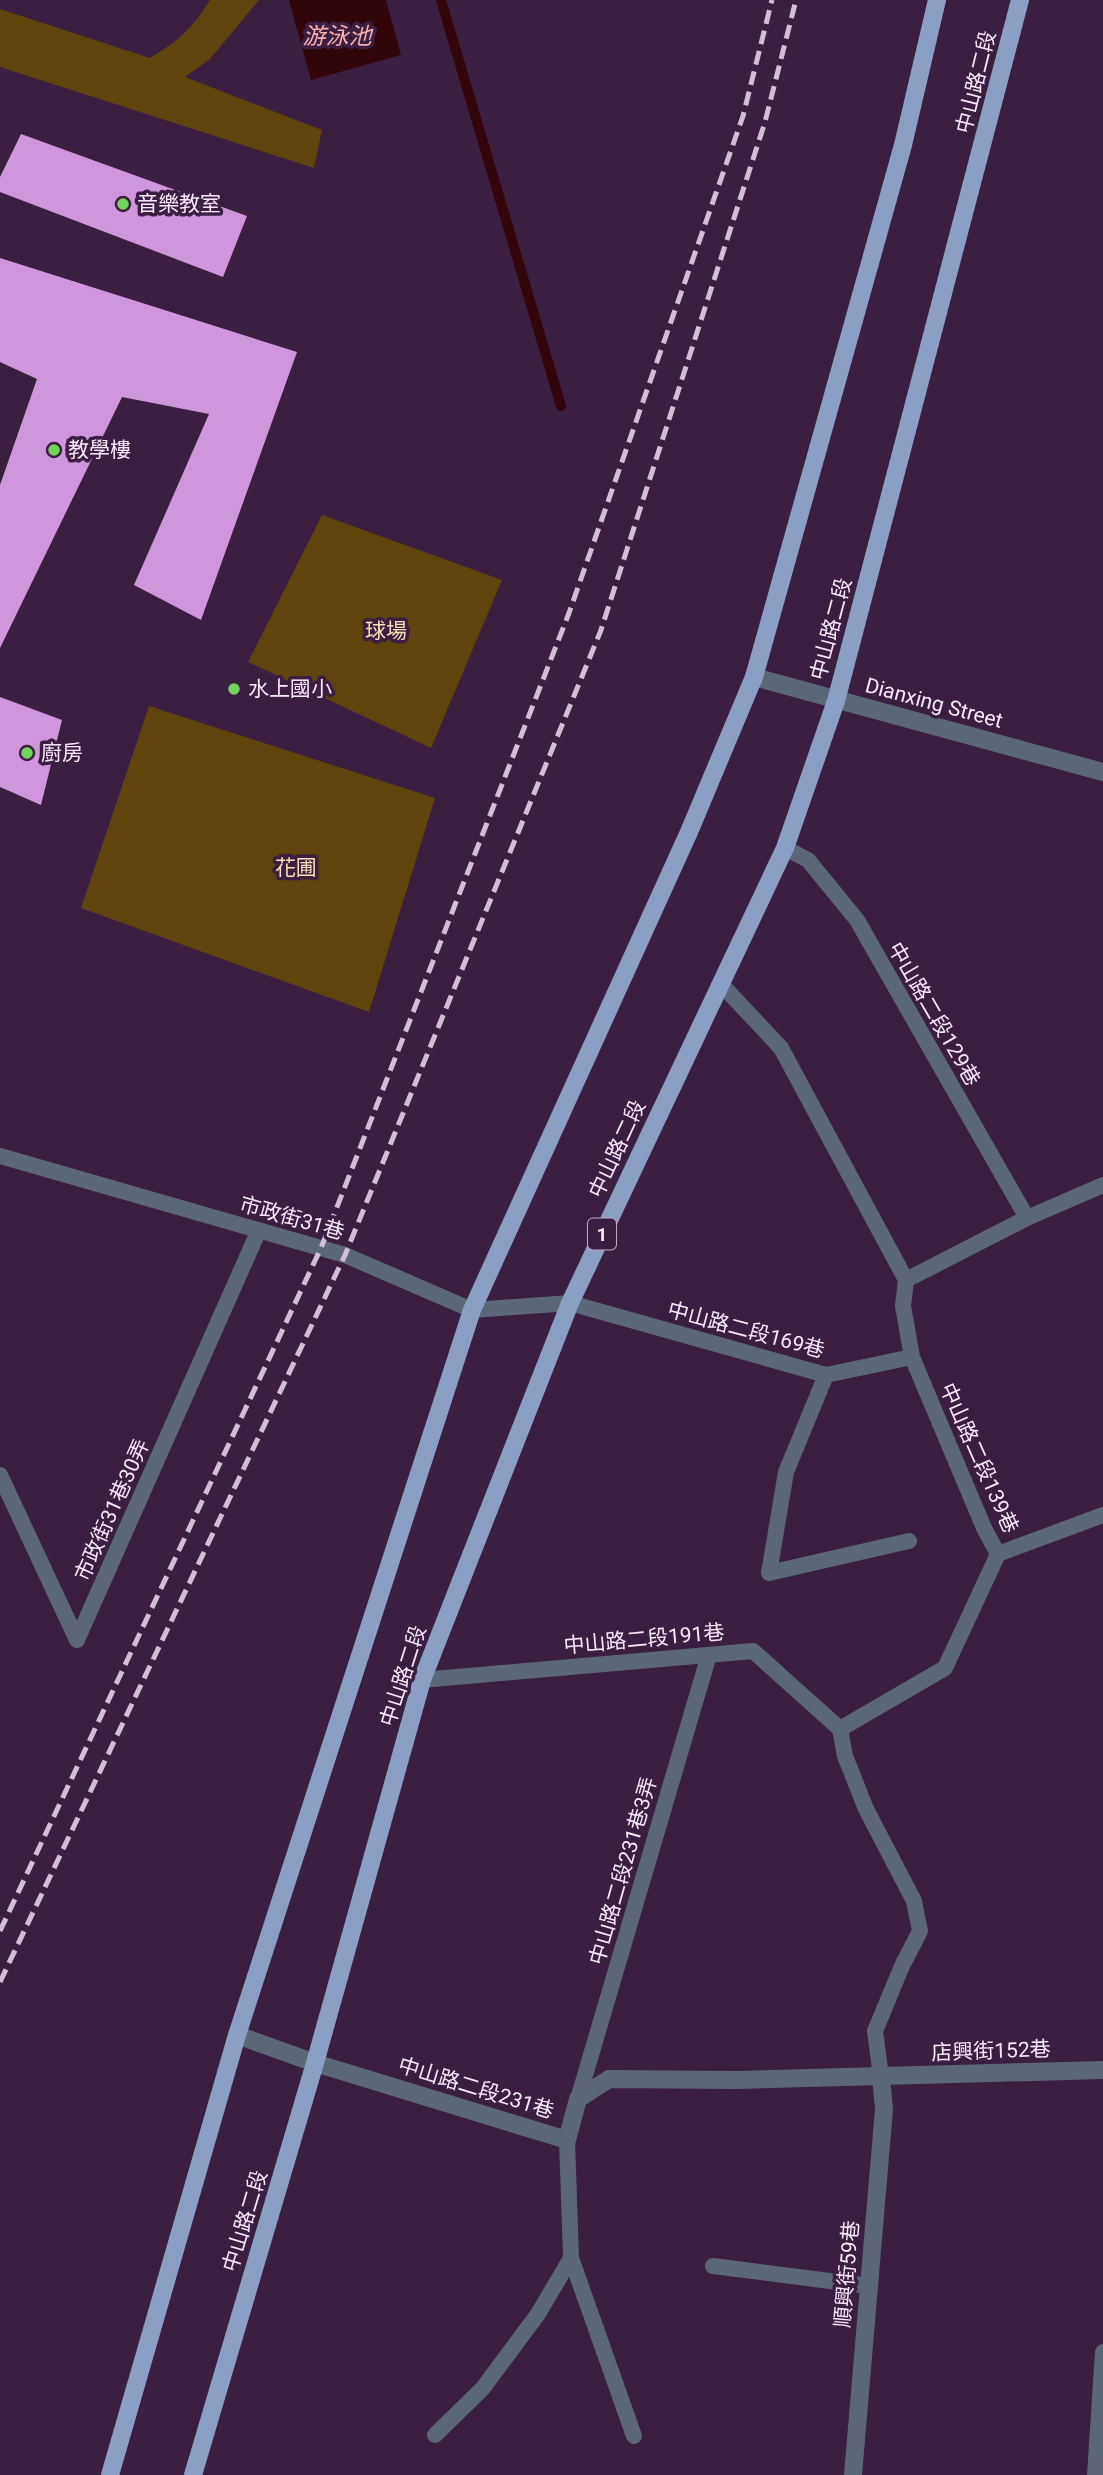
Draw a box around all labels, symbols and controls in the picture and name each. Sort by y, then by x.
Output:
water label: 游泳池 [303,23,374,50]
street label: 中山路二段 [952,28,1000,136]
place label: 音樂教室 [137,192,221,216]
marker: 音樂教室 [115,196,131,212]
place label: 教學樓 [68,438,131,462]
marker: 教學樓 [46,442,62,458]
street label: 中山路二段 [806,575,856,683]
park label: 球場 [365,619,407,643]
street label: Dianxing Street [863,673,1006,733]
place label: 水上國小 [248,677,332,701]
marker: 水上國小 [226,681,242,697]
place label: 廚房 [41,741,83,765]
marker: 廚房 [19,745,35,761]
park label: 花圃 [275,856,317,880]
street label: 中山路二段129巷 [883,938,985,1090]
street label: 中山路二段 [584,1096,650,1202]
street label: 市政街31巷 [237,1192,347,1244]
road number: 1 [588,1218,616,1250]
street label: 中山路二段169巷 [665,1298,827,1362]
street label: 中山路二段139巷 [935,1379,1023,1537]
street label: 市政街31巷30弄 [70,1436,154,1584]
street label: 中山路二段191巷 [563,1620,725,1658]
street label: 中山路二段 [375,1622,431,1730]
street label: 中山路二段231巷3弄 [585,1774,661,1968]
street label: 店興街152巷 [931,2037,1051,2065]
street label: 中山路二段231巷 [395,2053,557,2123]
street label: 中山路二段 [218,2167,272,2275]
street label: 順興街59巷 [830,2219,864,2329]

